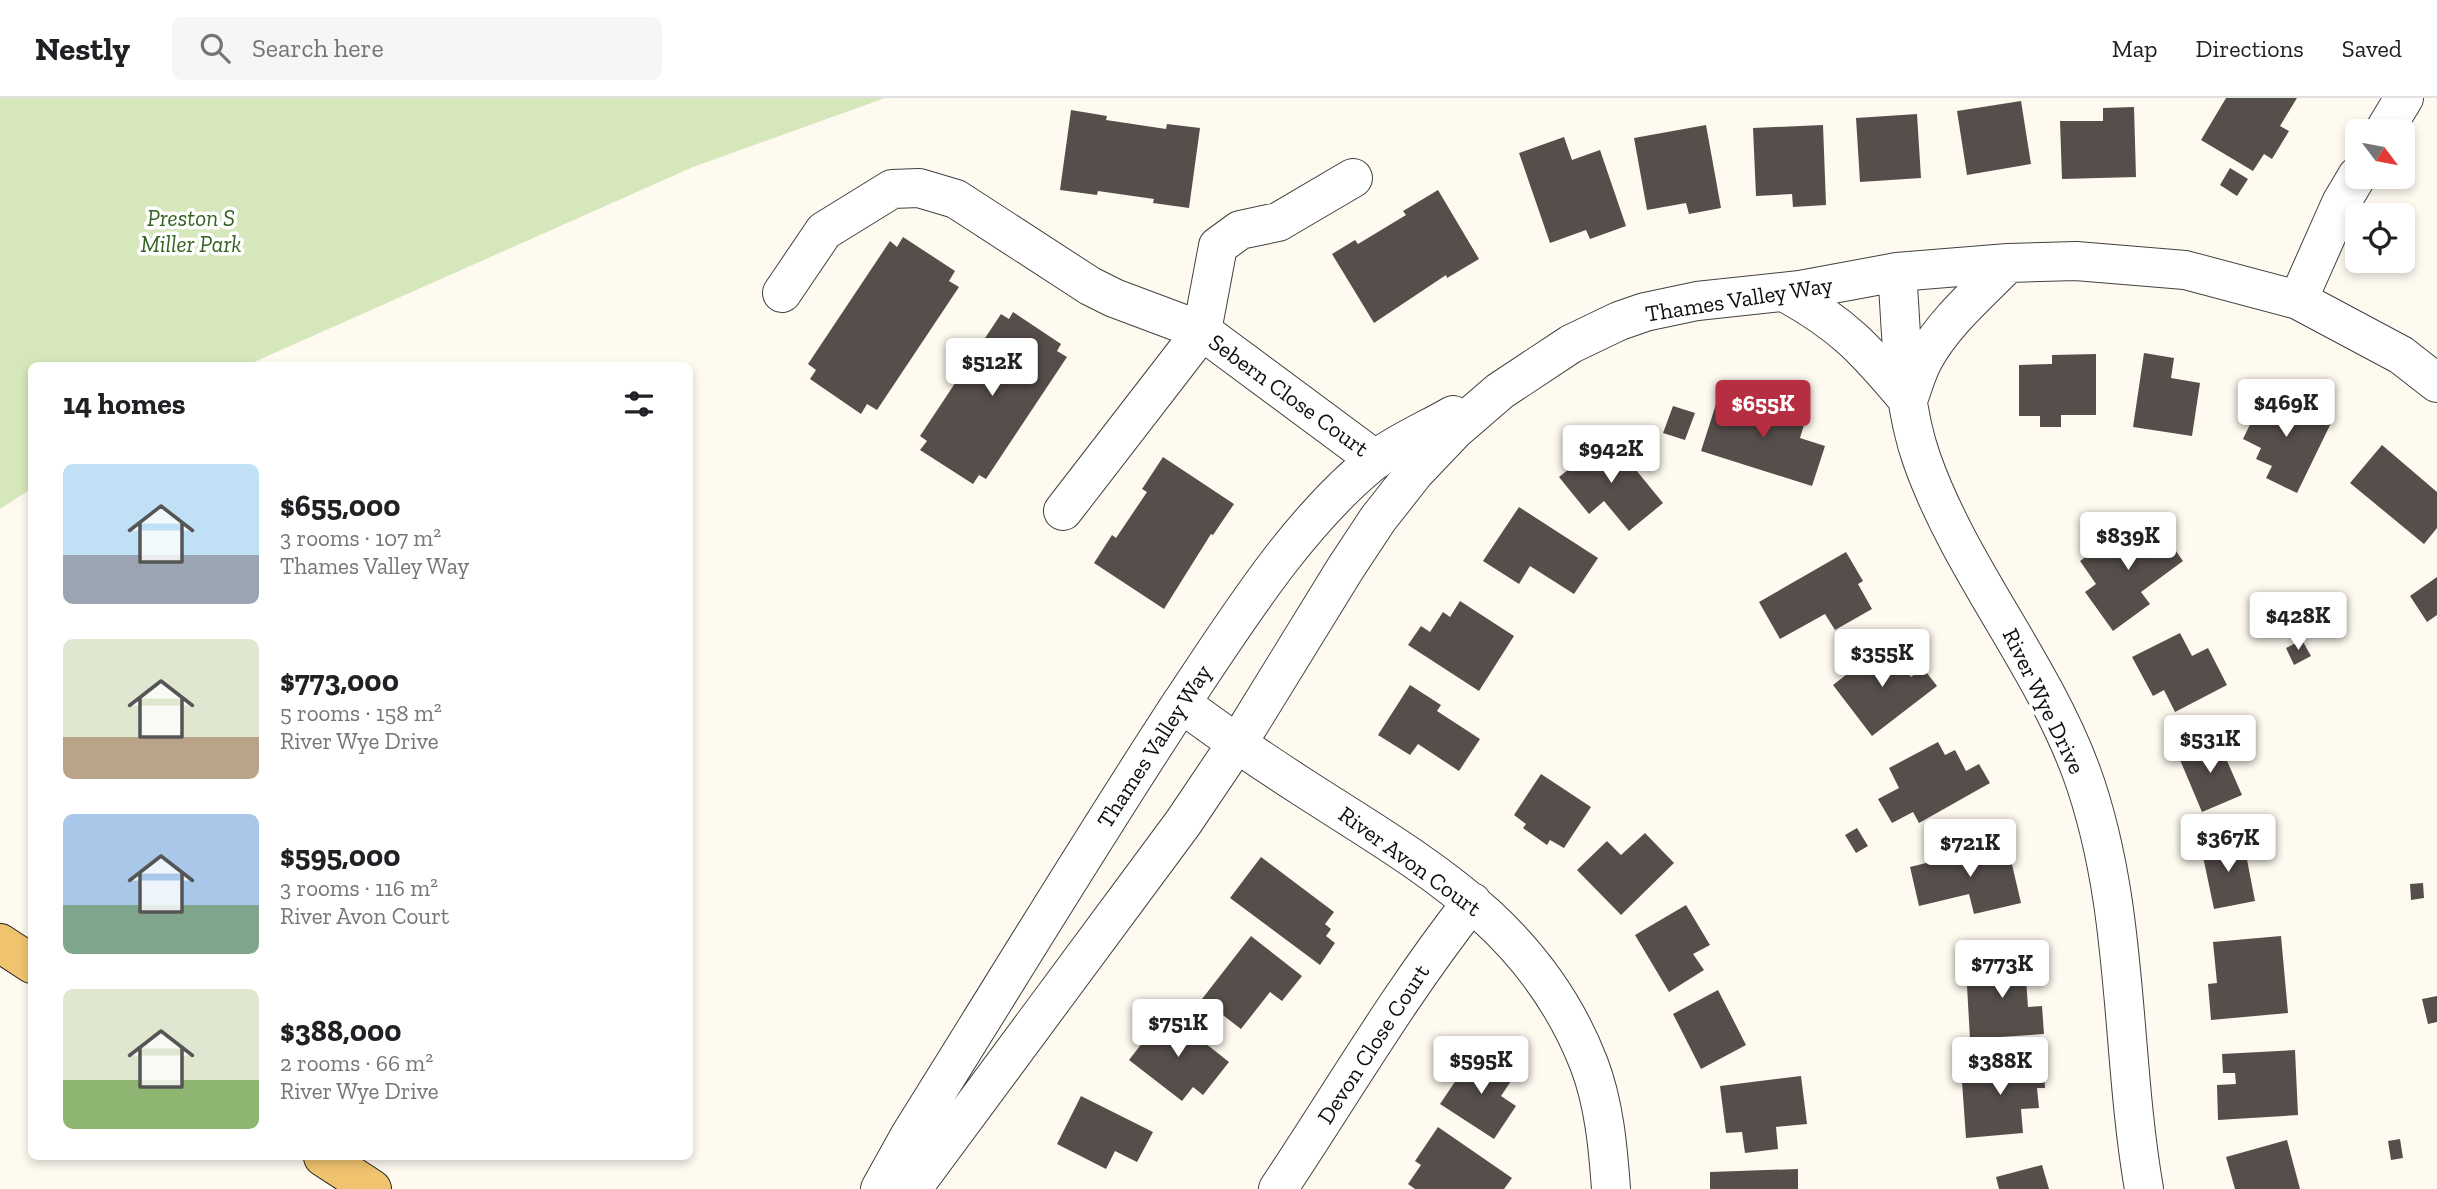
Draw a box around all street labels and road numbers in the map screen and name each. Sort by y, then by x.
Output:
street label: Thames Valley Way [1643,270,1835,328]
street label: Sebern Close Court [1204,328,1375,463]
street label: River Wye Drive [1997,624,2091,778]
street label: Thames Valley Way [1091,659,1217,833]
street label: River Avon Court [1333,800,1487,922]
street label: Devon Close Court [1311,959,1435,1129]

